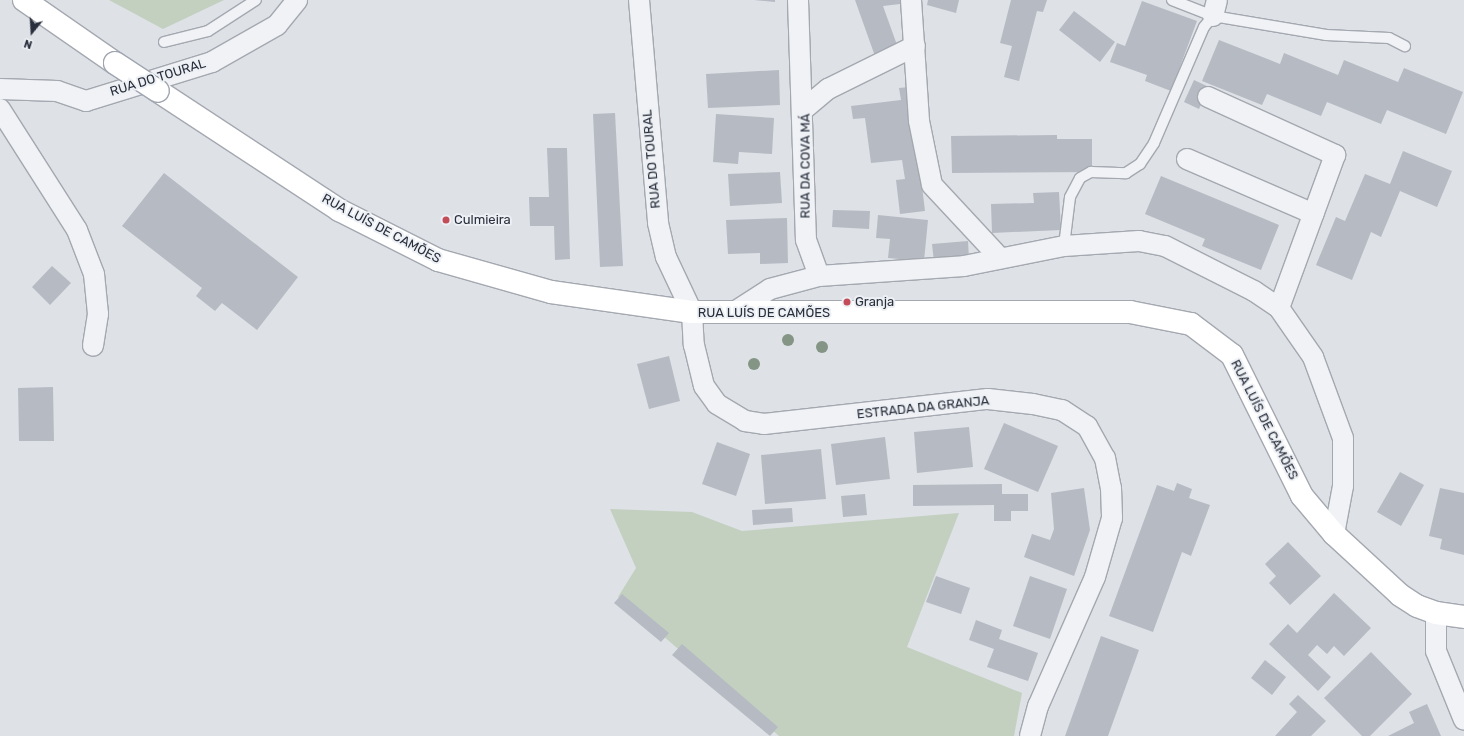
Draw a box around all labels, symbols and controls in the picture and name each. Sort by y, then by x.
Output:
north arrow [12,12,52,52]
text: N [22,36,34,51]
street label: RUA DO TOURAL [108,56,208,100]
street label: RUA DO TOURAL [640,108,664,210]
street label: RUA DA COVA MÁ [798,113,814,219]
street label: RUA LUÍS DE CAMÕES [319,191,443,267]
place label: Culmieira [454,212,511,228]
marker: Culmieira [441,215,451,225]
place label: Granja [855,294,894,310]
marker: Granja [842,297,852,307]
street label: RUA LUÍS DE CAMÕES [698,305,830,321]
street label: RUA LUÍS DE CAMÕES [1227,357,1301,483]
street label: ESTRADA DA GRANJA [856,393,990,423]

